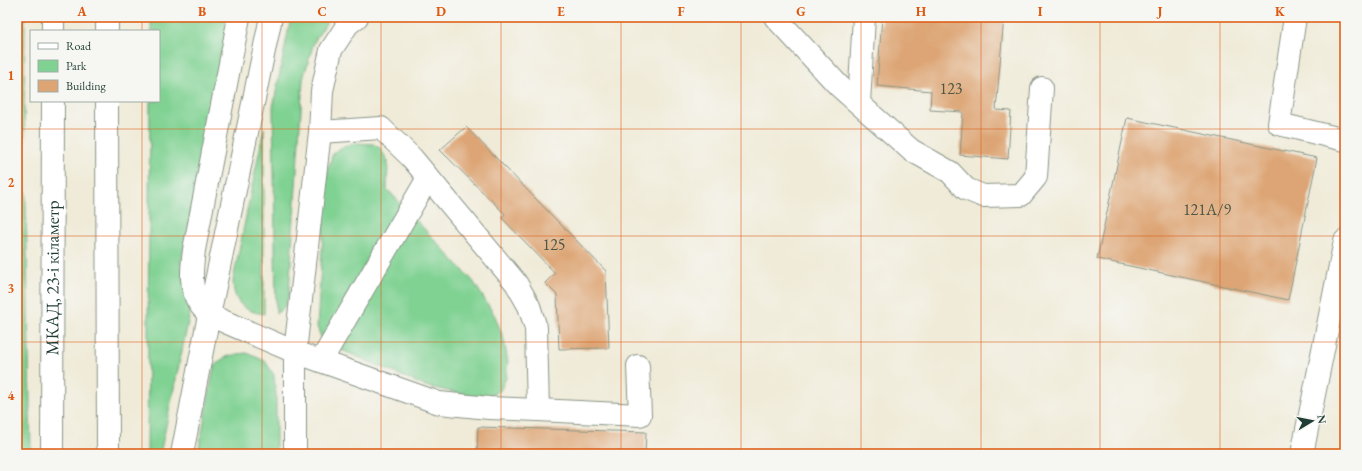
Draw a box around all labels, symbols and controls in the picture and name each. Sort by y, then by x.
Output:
text: A [76,3,87,20]
text: B [198,3,206,20]
text: C [317,3,327,20]
text: D [436,3,446,20]
text: E [557,3,565,20]
text: F [677,3,685,20]
text: G [796,3,806,20]
text: H [916,3,927,20]
text: I [1038,3,1043,20]
text: J [1156,3,1163,20]
text: K [1275,3,1286,20]
legend [30,30,160,102]
text: Road [66,38,92,54]
text: Park [66,58,87,74]
text: 1 [8,67,15,84]
text: Building [66,78,107,94]
house number: 123 [939,78,963,99]
text: 2 [8,174,15,191]
house number: 121А/9 [1183,199,1231,220]
street label: МКАД, 23-і кіламетр [40,200,64,356]
house number: 125 [542,234,566,255]
text: 3 [8,280,15,297]
text: 4 [8,387,15,404]
north arrow [1292,401,1332,441]
text: N [1314,414,1330,425]

